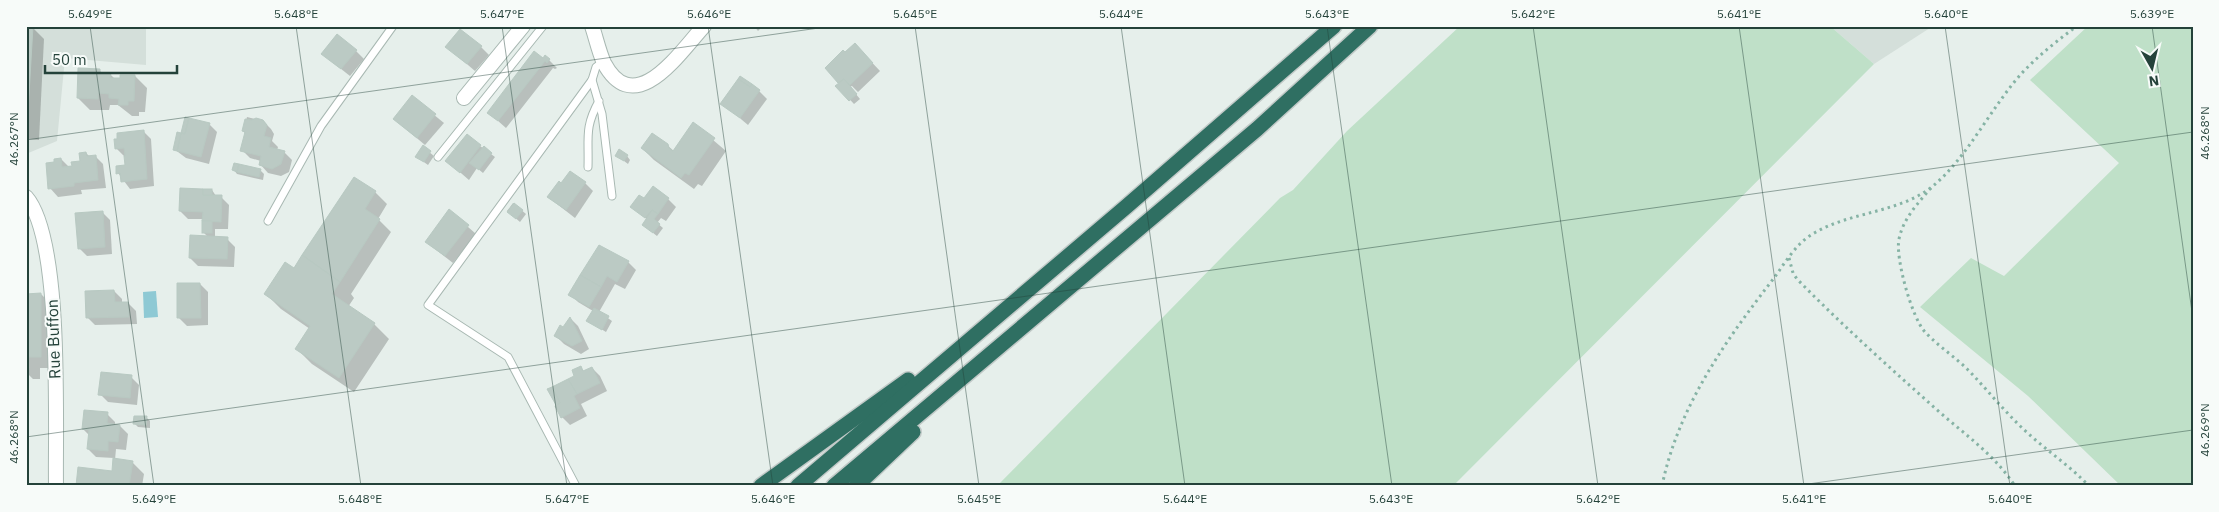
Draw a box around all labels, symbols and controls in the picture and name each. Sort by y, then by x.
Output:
text: 5.649°E [68,6,112,21]
text: 5.648°E [274,6,318,21]
text: 5.647°E [480,6,524,21]
text: 5.646°E [687,6,731,21]
text: 5.645°E [893,6,937,21]
text: 5.644°E [1099,6,1143,21]
text: 5.643°E [1305,6,1349,21]
text: 5.642°E [1511,6,1555,21]
text: 5.641°E [1717,6,1761,21]
text: 5.640°E [1924,6,1968,21]
text: 5.639°E [2130,6,2174,21]
scale bar [45,42,178,74]
north arrow [2126,42,2176,92]
text: 50 m [52,50,87,69]
text: N [2148,71,2160,90]
text: 46.268°N [2197,106,2212,160]
text: 46.267°N [6,112,21,166]
street label: Rue Buffon [42,299,64,379]
text: 46.269°N [2197,403,2212,457]
text: 46.268°N [6,410,21,464]
text: 5.649°E [132,491,176,506]
text: 5.648°E [338,491,382,506]
text: 5.647°E [545,491,589,506]
text: 5.646°E [751,491,795,506]
text: 5.645°E [957,491,1001,506]
text: 5.644°E [1163,491,1207,506]
text: 5.643°E [1369,491,1413,506]
text: 5.642°E [1576,491,1620,506]
text: 5.641°E [1782,491,1826,506]
text: 5.640°E [1988,491,2032,506]

